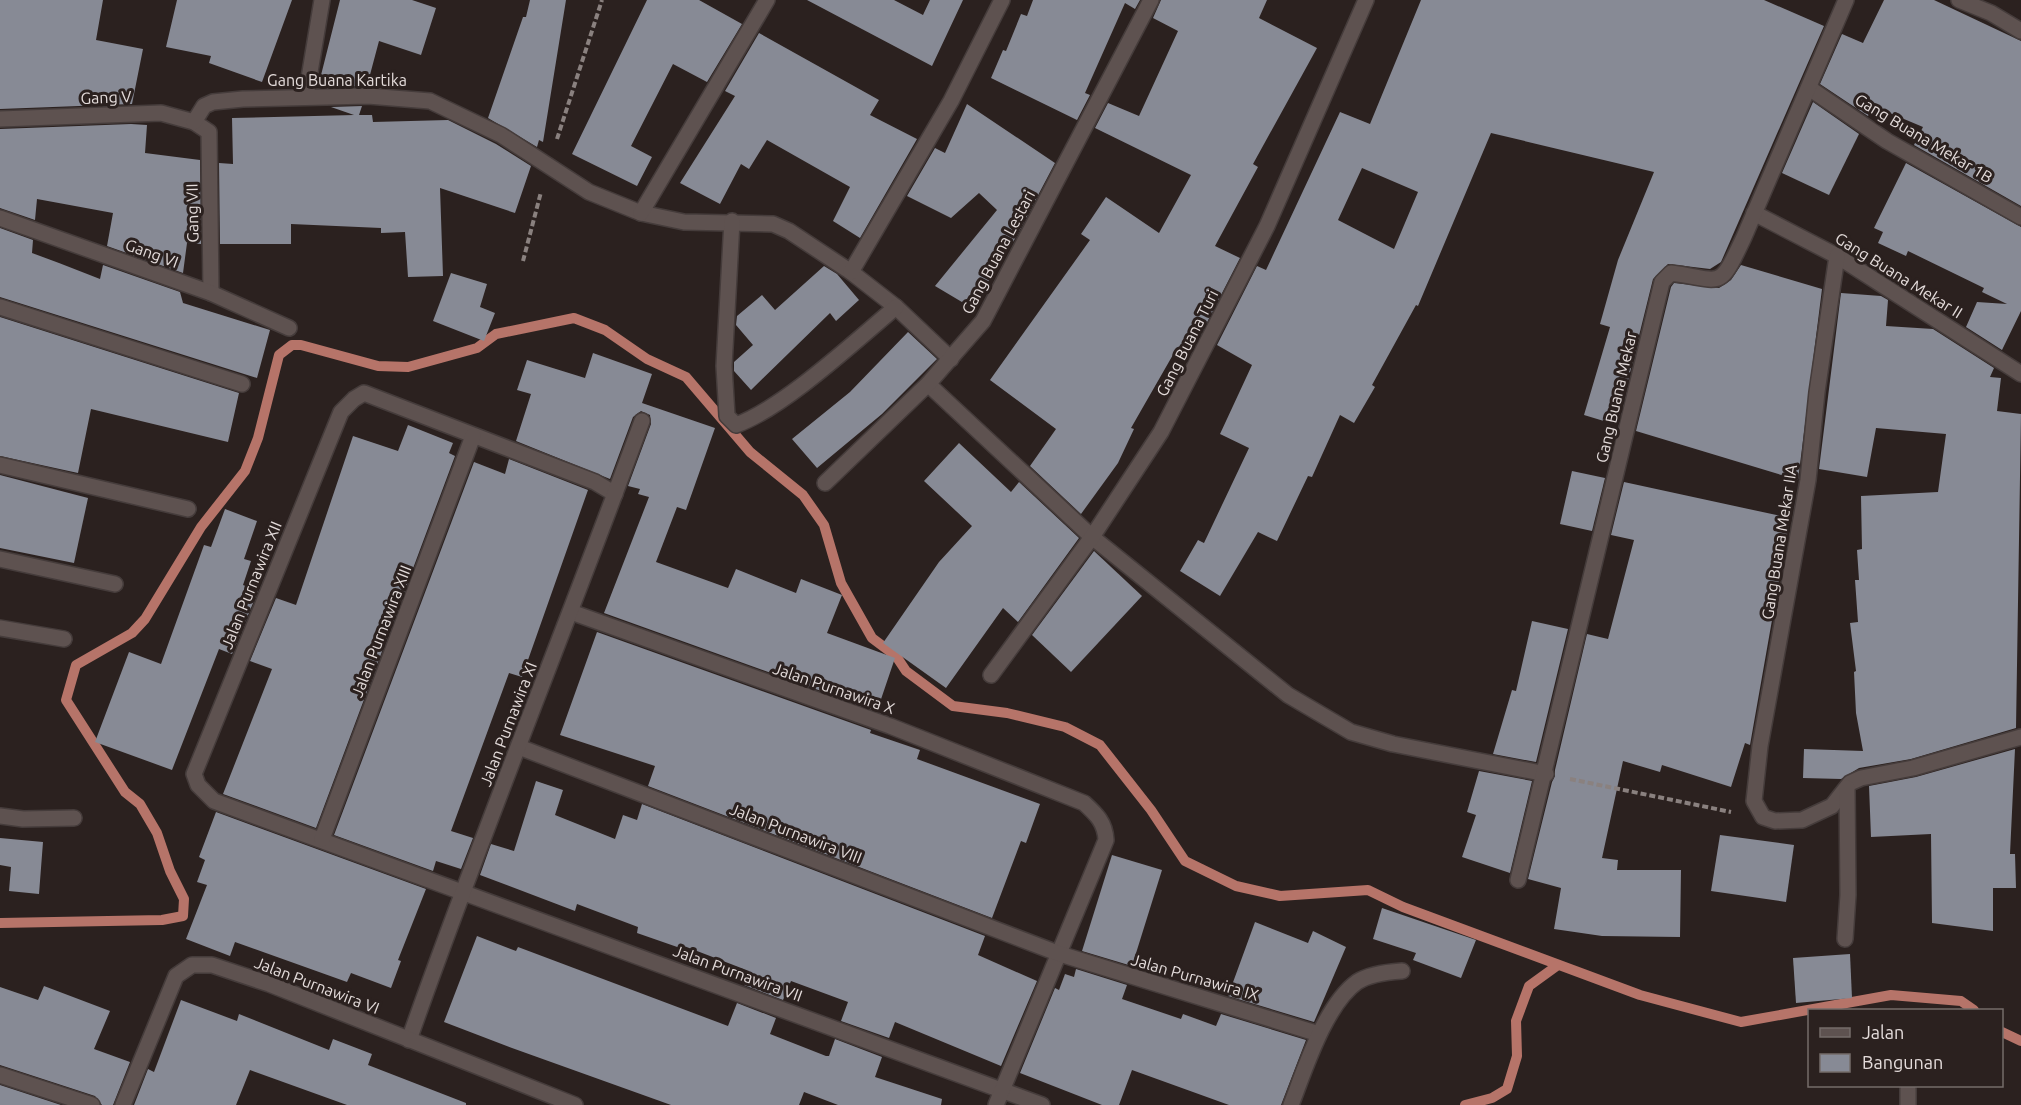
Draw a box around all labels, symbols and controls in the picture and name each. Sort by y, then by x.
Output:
street label: Gang Buana Kartika [267,71,407,89]
street label: Gang V [80,87,132,107]
street label: Gang Buana Mekar 1B [1852,90,1996,186]
street label: Gang VII [182,183,202,243]
street label: Gang Buana Lestari [958,187,1038,317]
street label: Gang Buana Mekar II [1832,229,1966,321]
street label: Gang VI [123,235,181,271]
street label: Gang Buana Turi [1152,287,1222,399]
street label: Gang Buana Mekar [1592,329,1640,465]
street label: Gang Buana Mekar IIA [1758,463,1800,621]
street label: Jalan Purnawira XII [217,519,285,651]
street label: Jalan Purnawira XIII [348,562,414,700]
street label: Jalan Purnawira XI [476,659,540,789]
street label: Jalan Purnawira X [771,659,897,717]
street label: Jalan Purnawira VIII [727,799,865,867]
street label: Jalan Purnawira VII [671,941,805,1005]
street label: Jalan Purnawira IX [1129,950,1261,1004]
street label: Jalan Purnawira VI [252,953,382,1017]
legend [1808,1009,2003,1087]
text: Jalan [1862,1022,1904,1042]
text: Bangunan [1862,1052,1943,1072]

